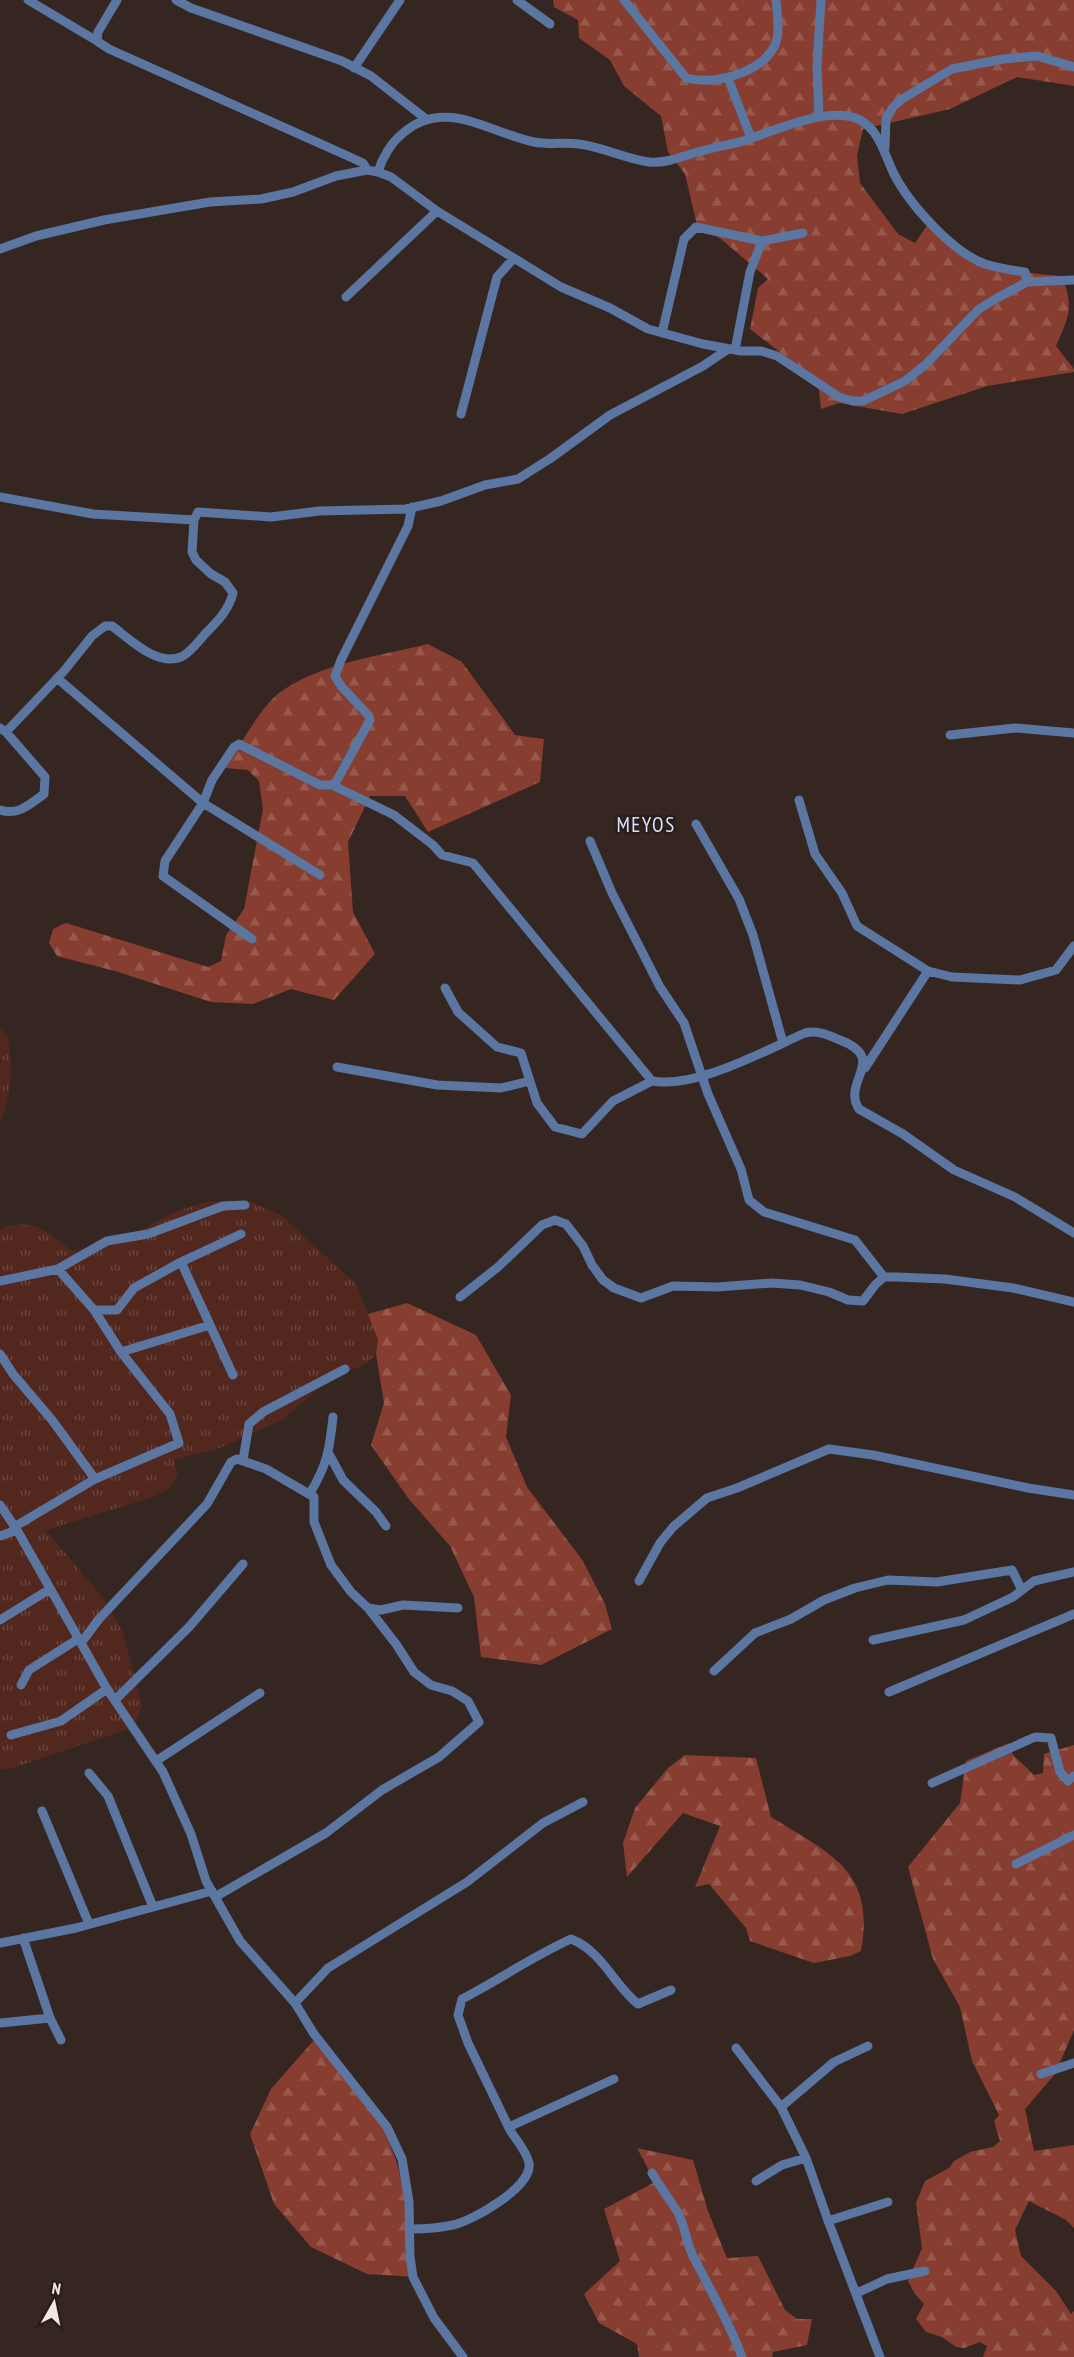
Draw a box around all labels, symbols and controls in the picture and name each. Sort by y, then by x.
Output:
district label: MEYOS [616,811,676,838]
north arrow [24,2273,84,2333]
text: N [51,2278,62,2299]

